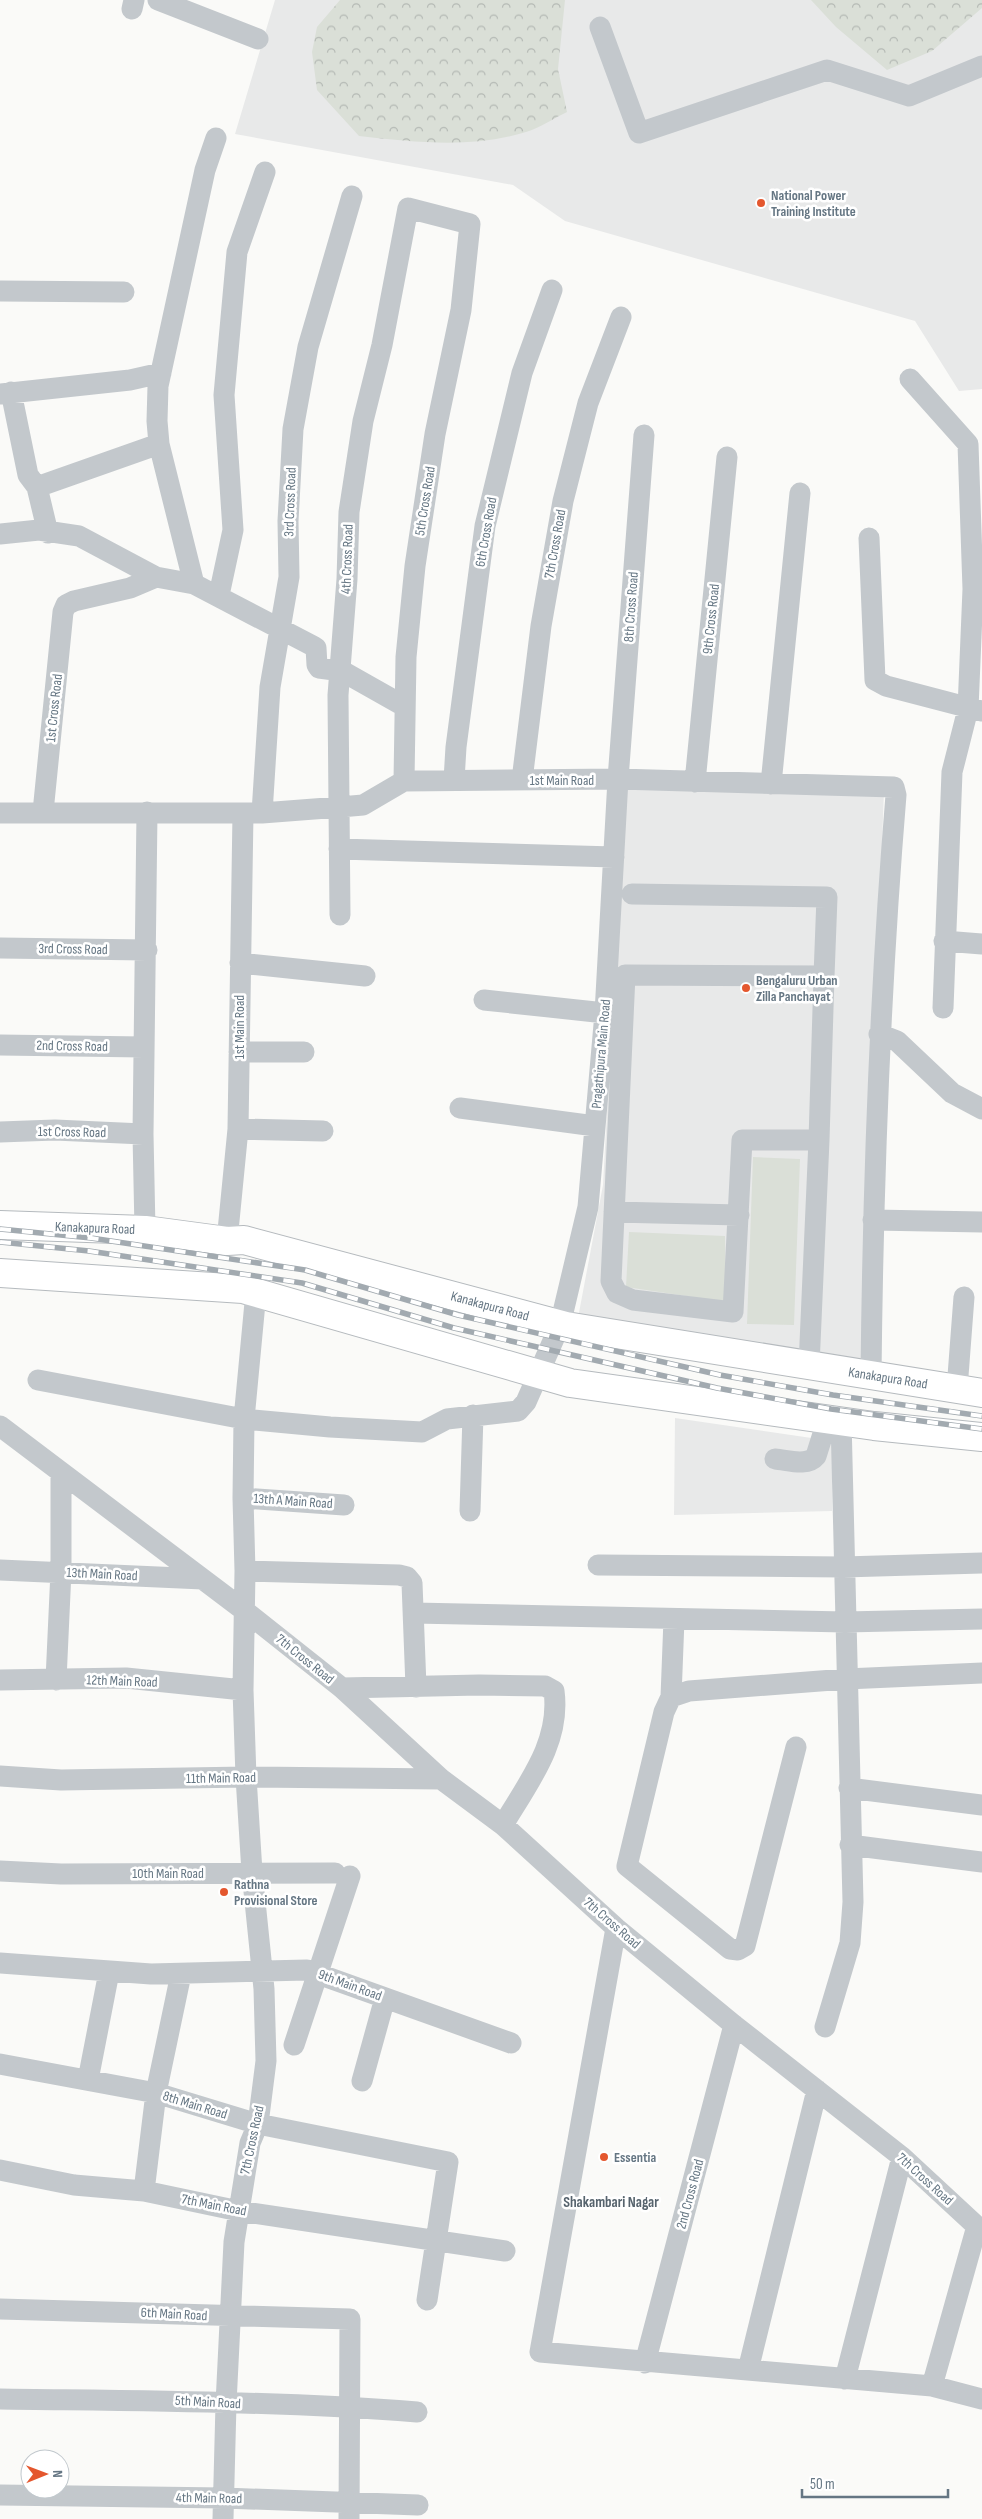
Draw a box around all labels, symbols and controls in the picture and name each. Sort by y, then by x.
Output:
place label: National Power Training Institute [771,187,856,220]
marker: National Power Training Institute [755,197,767,209]
street label: 5th Cross Road [411,465,439,537]
street label: 3rd Cross Road [280,467,300,537]
street label: 6th Cross Road [472,496,501,568]
street label: 7th Cross Road [541,508,569,580]
street label: 4th Cross Road [337,524,357,594]
street label: 8th Cross Road [620,571,642,643]
street label: 9th Cross Road [699,583,723,655]
street label: 1st Cross Road [42,673,66,743]
street label: 1st Main Road [530,772,594,789]
street label: 3rd Cross Road [38,940,108,958]
place label: Bengaluru Urban Zilla Panchayat [756,972,838,1005]
marker: Bengaluru Urban Zilla Panchayat [740,982,752,994]
street label: 1st Main Road [231,995,248,1059]
street label: Pragathipura Main Road [588,998,614,1109]
street label: 2nd Cross Road [36,1037,108,1055]
street label: 1st Cross Road [38,1123,106,1141]
street label: Kanakapura Road [55,1218,136,1238]
street label: Kanakapura Road [449,1287,531,1325]
street label: Kanakapura Road [847,1363,929,1393]
street label: 13th A Main Road [253,1490,333,1512]
street label: 13th Main Road [66,1564,138,1584]
street label: 7th Cross Road [272,1630,338,1688]
street label: 12th Main Road [86,1671,158,1691]
street label: 11th Main Road [186,1769,256,1787]
street label: 10th Main Road [132,1865,204,1882]
place label: Rathna Provisional Store [234,1876,318,1909]
marker: Rathna Provisional Store [218,1886,230,1898]
street label: 7th Cross Road [580,1894,644,1952]
street label: 9th Main Road [316,1966,384,2004]
street label: 8th Main Road [161,2087,229,2123]
street label: 7th Cross Road [236,2104,268,2176]
place label: Essentia [614,2149,656,2166]
street label: 7th Cross Road [893,2149,957,2209]
marker: Essentia [598,2151,610,2163]
street label: 2nd Cross Road [673,2157,708,2231]
street label: 7th Main Road [180,2190,248,2220]
district label: Shakambari Nagar [563,2193,659,2212]
street label: 6th Main Road [140,2304,208,2324]
street label: 5th Main Road [175,2392,242,2412]
north arrow [20,2449,70,2499]
scale bar [802,2466,948,2498]
text: N [49,2470,66,2478]
text: 50 m [810,2475,835,2494]
street label: 4th Main Road [176,2489,242,2507]

